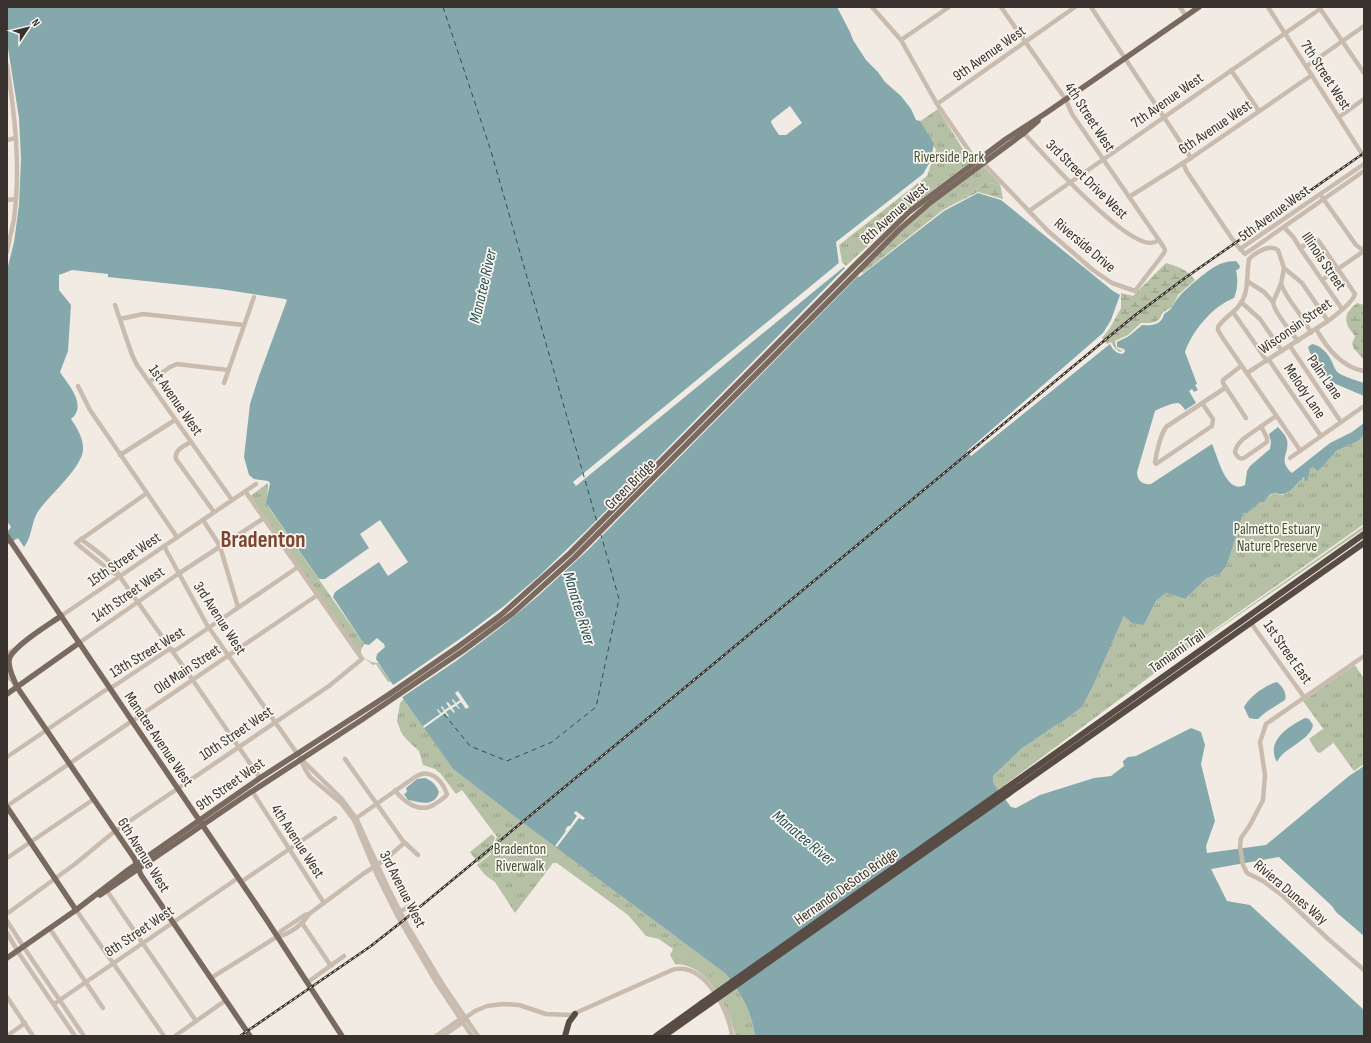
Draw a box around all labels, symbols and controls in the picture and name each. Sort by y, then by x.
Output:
north arrow [8,8,48,48]
text: N [29,16,43,29]
street label: 9th Avenue West [949,21,1030,85]
street label: 7th Street West [1296,37,1355,114]
street label: 7th Avenue West [1127,68,1208,132]
street label: 4th Street West [1060,79,1119,156]
street label: 6th Avenue West [1175,96,1256,159]
street label: 3rd Street Drive West [1042,135,1132,224]
park label: Riverside Park [914,148,984,167]
street label: 8th Avenue West [857,178,932,249]
street label: 5th Avenue West [1235,181,1314,246]
street label: Riverside Drive [1050,214,1119,277]
street label: Illinois Street [1297,228,1350,295]
water label: Manatee River [466,247,501,325]
street label: Wisconsin Street [1255,294,1336,359]
street label: Palm Lane [1302,351,1347,403]
street label: Melody Lane [1279,360,1330,422]
street label: 1st Avenue West [144,361,207,440]
street label: Green Bridge [601,455,660,514]
park label: Palmetto Estuary Nature Preserve [1234,520,1320,556]
district label: Bradenton [220,526,306,554]
street label: 15th Street West [84,528,165,591]
street label: 14th Street West [88,562,169,626]
water label: Manatee River [558,570,599,648]
street label: 3rd Avenue West [189,578,251,659]
street label: 1st Street East [1259,617,1317,688]
street label: 13th Street West [106,622,189,682]
street label: Tamiami Trail [1146,625,1209,678]
street label: Old Main Street [150,640,225,699]
street label: Manatee Avenue West [120,688,198,791]
street label: 10th Street West [196,702,277,765]
street label: 9th Street West [192,754,269,815]
street label: 4th Avenue West [267,801,329,882]
water label: Manatee River [768,807,838,870]
street label: 6th Avenue West [113,814,174,896]
park label: Bradenton Riverwalk [494,840,546,876]
street label: Hernando DeSoto Bridge [791,843,902,929]
street label: 3rd Avenue West [375,848,430,931]
street label: Riviera Dunes Way [1250,856,1332,929]
street label: 8th Street West [101,901,178,962]

